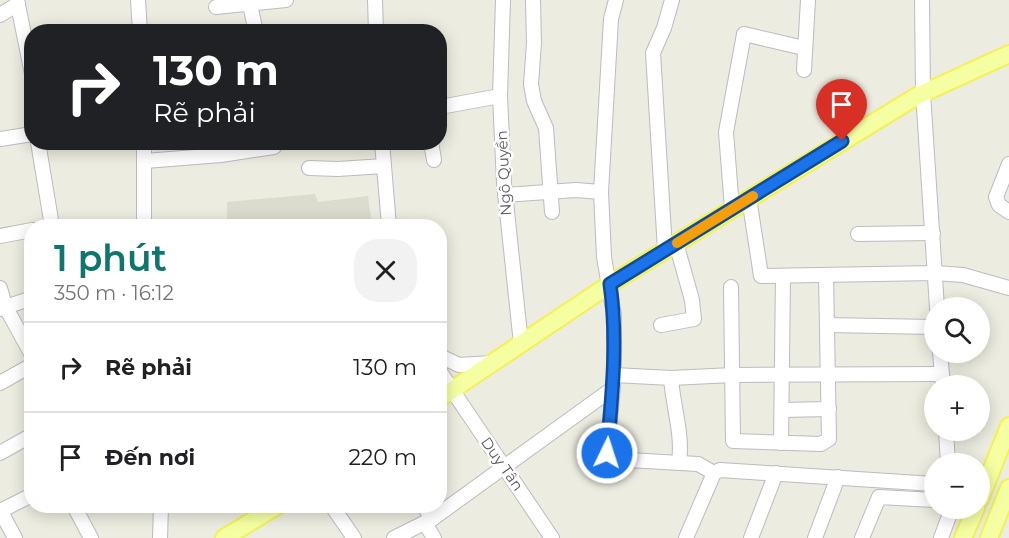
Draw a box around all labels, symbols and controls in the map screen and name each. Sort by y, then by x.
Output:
text: 130 m [153,44,279,96]
icon: right [54,48,132,126]
pin [816,79,867,141]
icon: arrive [825,88,858,121]
text: Rẽ phải [153,96,256,129]
street label: Ngô Quyền [492,130,515,216]
text: 1 phút [54,236,167,280]
button: close [354,239,417,302]
text: 350 m · 16:12 [54,281,174,305]
map controls [924,297,990,519]
button: search [924,297,990,363]
icon: right [54,351,87,384]
text: Rẽ phải [105,354,192,381]
text: 130 m [353,354,417,381]
button: + [924,375,990,441]
position arrow [575,421,639,485]
street label: Duy Tân [477,433,528,494]
icon: arrive [54,441,87,474]
text: Đến nơi [105,444,195,471]
text: 220 m [348,444,417,471]
button: − [924,453,990,519]

